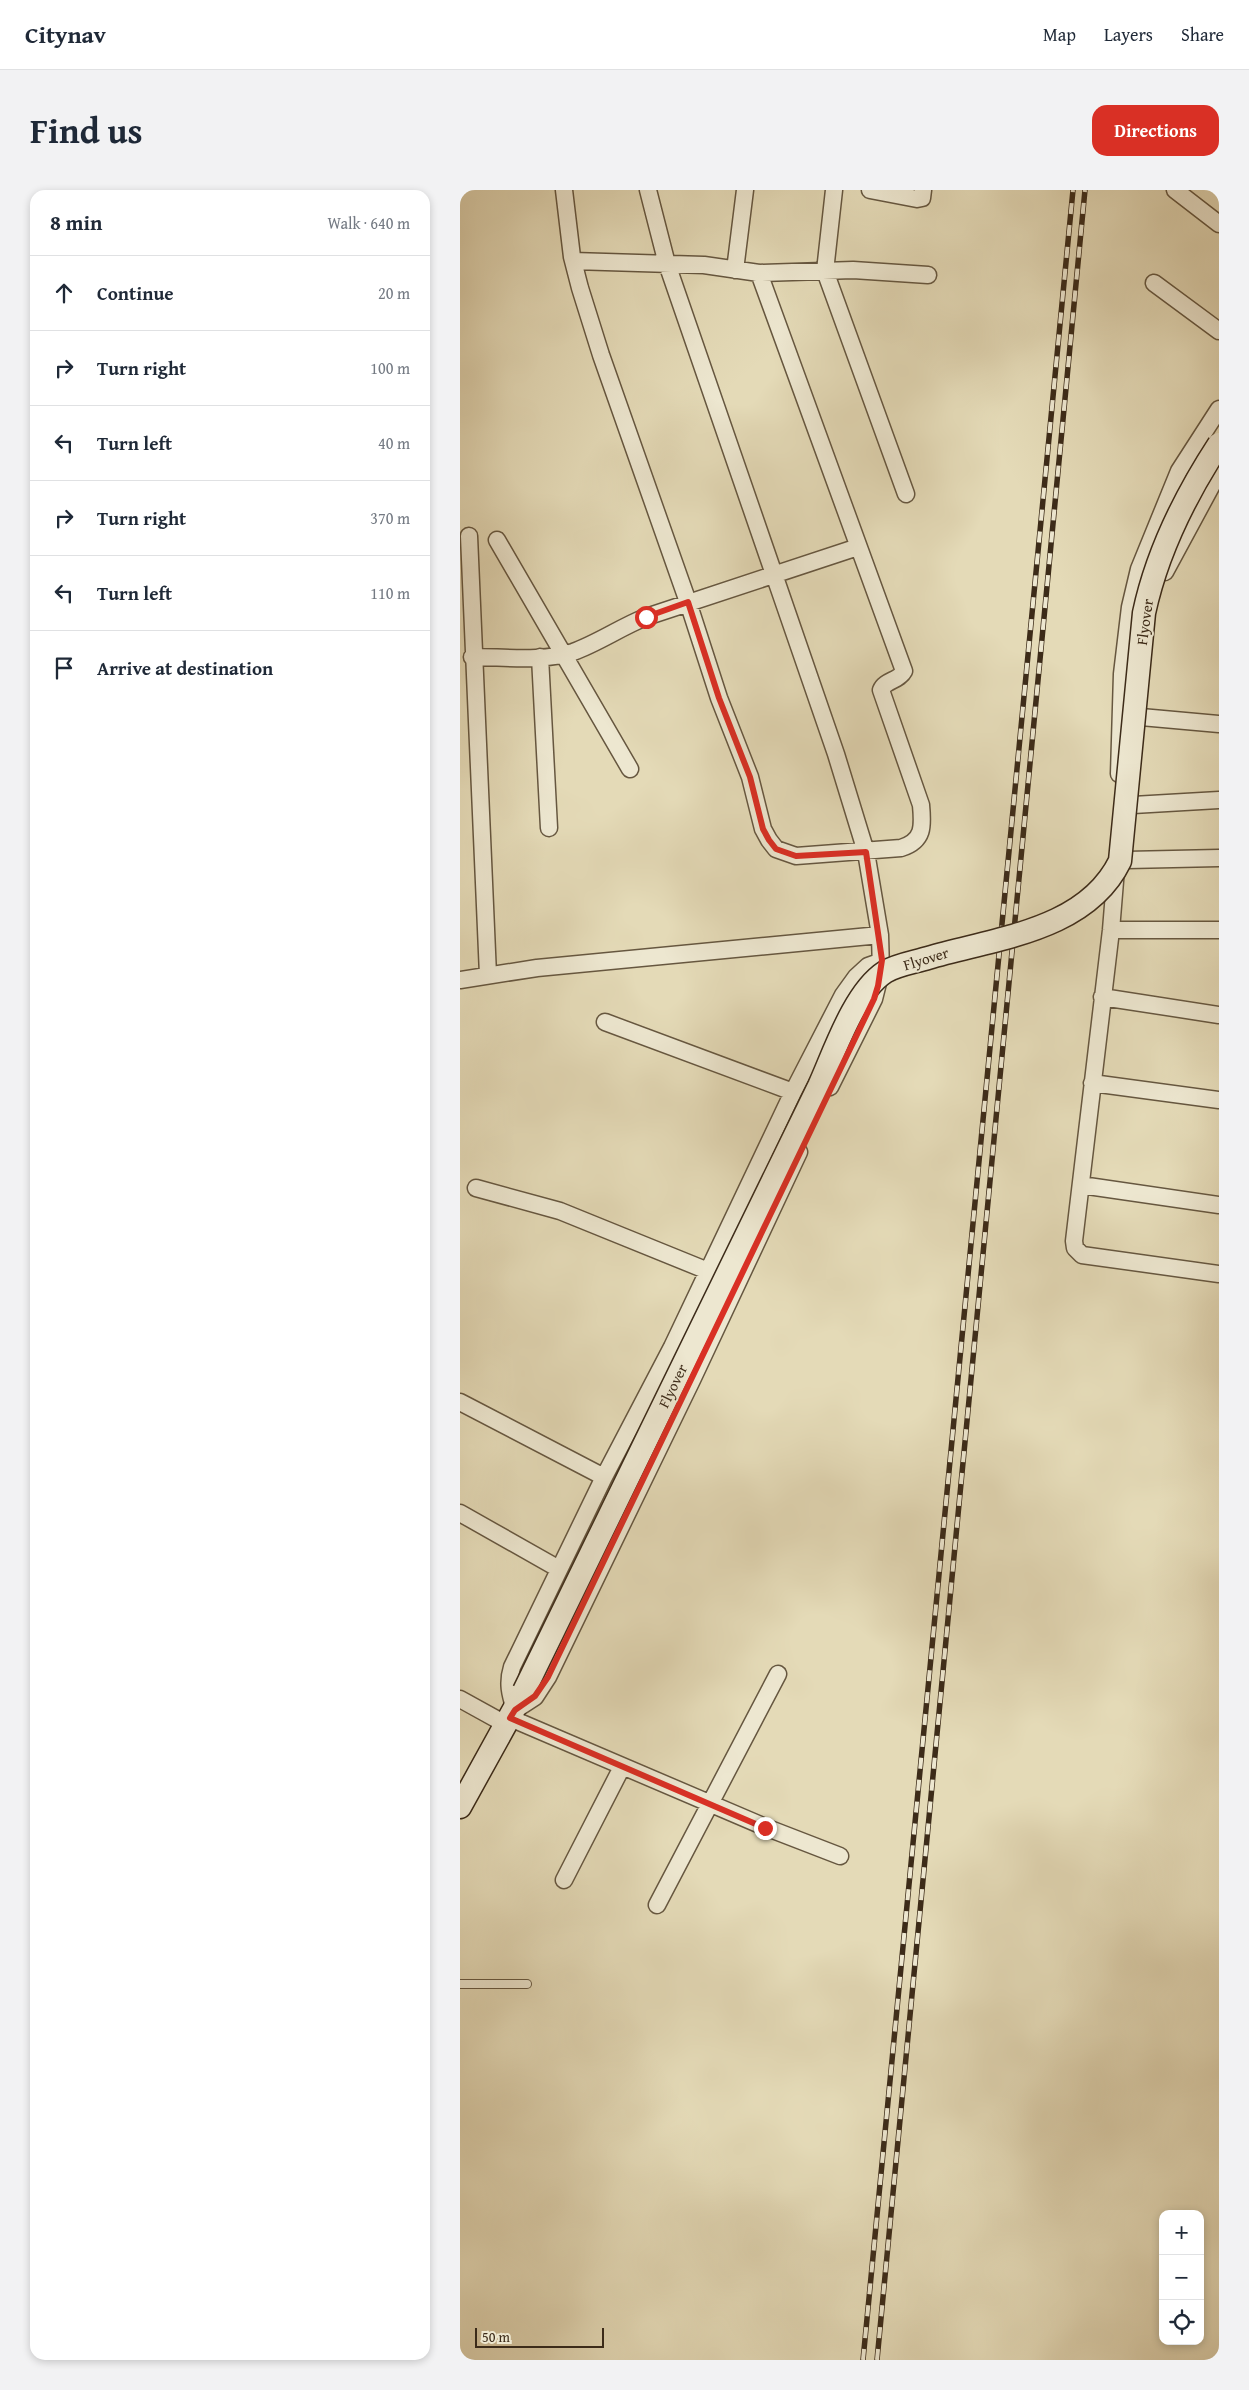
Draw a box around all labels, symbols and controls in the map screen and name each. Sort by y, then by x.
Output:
text: Citynav [25,17,106,52]
text: Map [1043,21,1076,48]
text: Layers [1104,21,1153,48]
text: Share [1181,21,1224,48]
text: Find us [30,105,143,156]
button: Directions [1092,105,1219,156]
text: 8 min [50,207,102,238]
text: Walk · 640 m [327,211,410,235]
icon: ahead [50,279,78,307]
text: Continue [97,279,174,307]
text: 20 m [378,281,410,305]
icon: right [50,354,78,382]
text: Turn right [97,354,186,382]
text: 100 m [370,356,410,380]
icon: left [50,429,78,457]
text: Turn left [97,429,172,457]
text: 40 m [378,431,410,455]
icon: right [50,504,78,532]
text: Turn right [97,504,186,532]
text: 370 m [370,506,410,530]
icon: left [50,579,78,607]
text: Turn left [97,579,172,607]
text: 110 m [370,581,410,605]
street label: Flyover [1131,597,1158,646]
route start [635,606,658,629]
icon: arrive [50,654,78,682]
text: Arrive at destination [97,654,273,682]
street label: Flyover [901,942,951,975]
street label: Flyover [653,1360,692,1411]
route end [754,1817,777,1840]
map controls [1159,2210,1204,2345]
button: + [1159,2210,1204,2255]
button: − [1159,2255,1204,2300]
button: locate [1159,2300,1204,2345]
scale bar [475,2325,604,2348]
text: 50 m [482,2327,510,2347]

